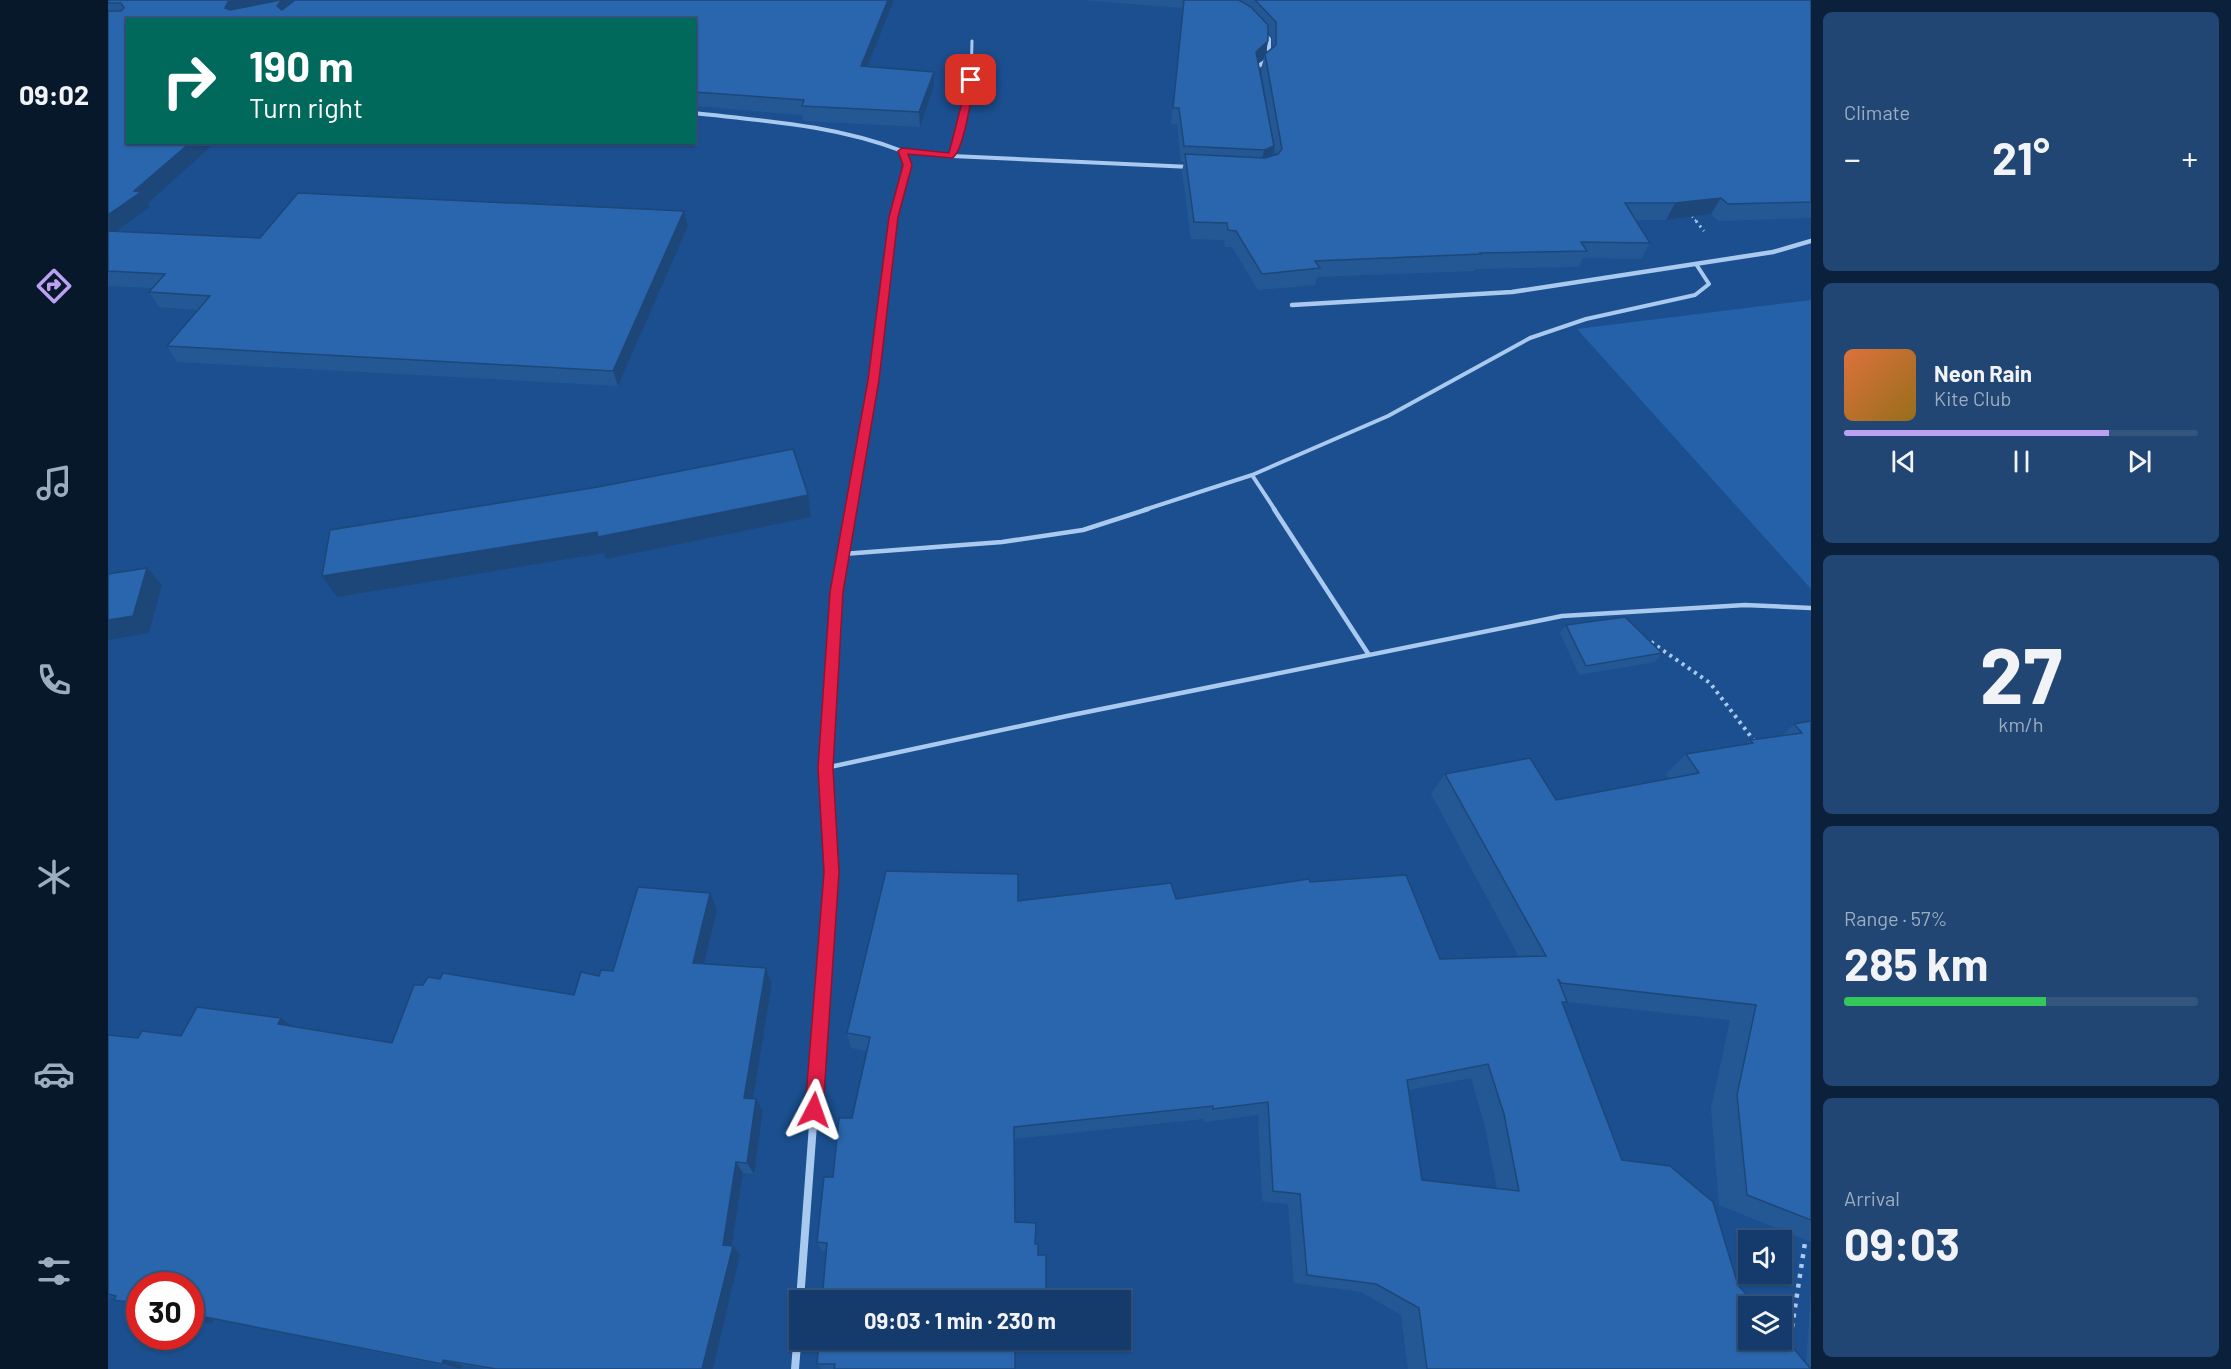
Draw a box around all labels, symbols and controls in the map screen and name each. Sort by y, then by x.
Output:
text: 190 m [249,40,354,90]
icon: right [150,42,228,120]
pin [945,54,996,105]
icon: arrive [954,63,987,96]
text: 09:02 [19,78,89,110]
text: Turn right [249,91,363,123]
text: Climate [1844,100,1910,124]
text: 21° [1992,130,2050,184]
text: − [1844,138,1861,178]
text: + [2182,138,2198,178]
icon: directions [33,265,75,307]
text: Neon Rain [1934,360,2032,386]
text: Kite Club [1934,386,2011,410]
icon: previous [1887,445,1920,478]
icon: pause [2005,445,2038,478]
icon: next [2123,445,2156,478]
icon: music [33,462,75,504]
text: 27 [1980,626,2062,720]
icon: phone [33,659,75,701]
text: km/h [1998,712,2044,736]
icon: climate [33,856,75,898]
text: Range · 57% [1844,906,1948,930]
text: 285 km [1844,936,1988,990]
icon: car [33,1053,75,1095]
position arrow [782,1078,846,1142]
text: Arrival [1844,1186,1900,1210]
text: 09:03 [1844,1216,1960,1270]
map controls [1738,1230,1792,1350]
button: sound [1738,1230,1792,1284]
icon: filters [33,1250,75,1292]
speed limit sign: 30 [126,1272,204,1350]
button: layers [1738,1296,1792,1350]
text: 09:03 · 1 min · 230 m [864,1307,1056,1333]

